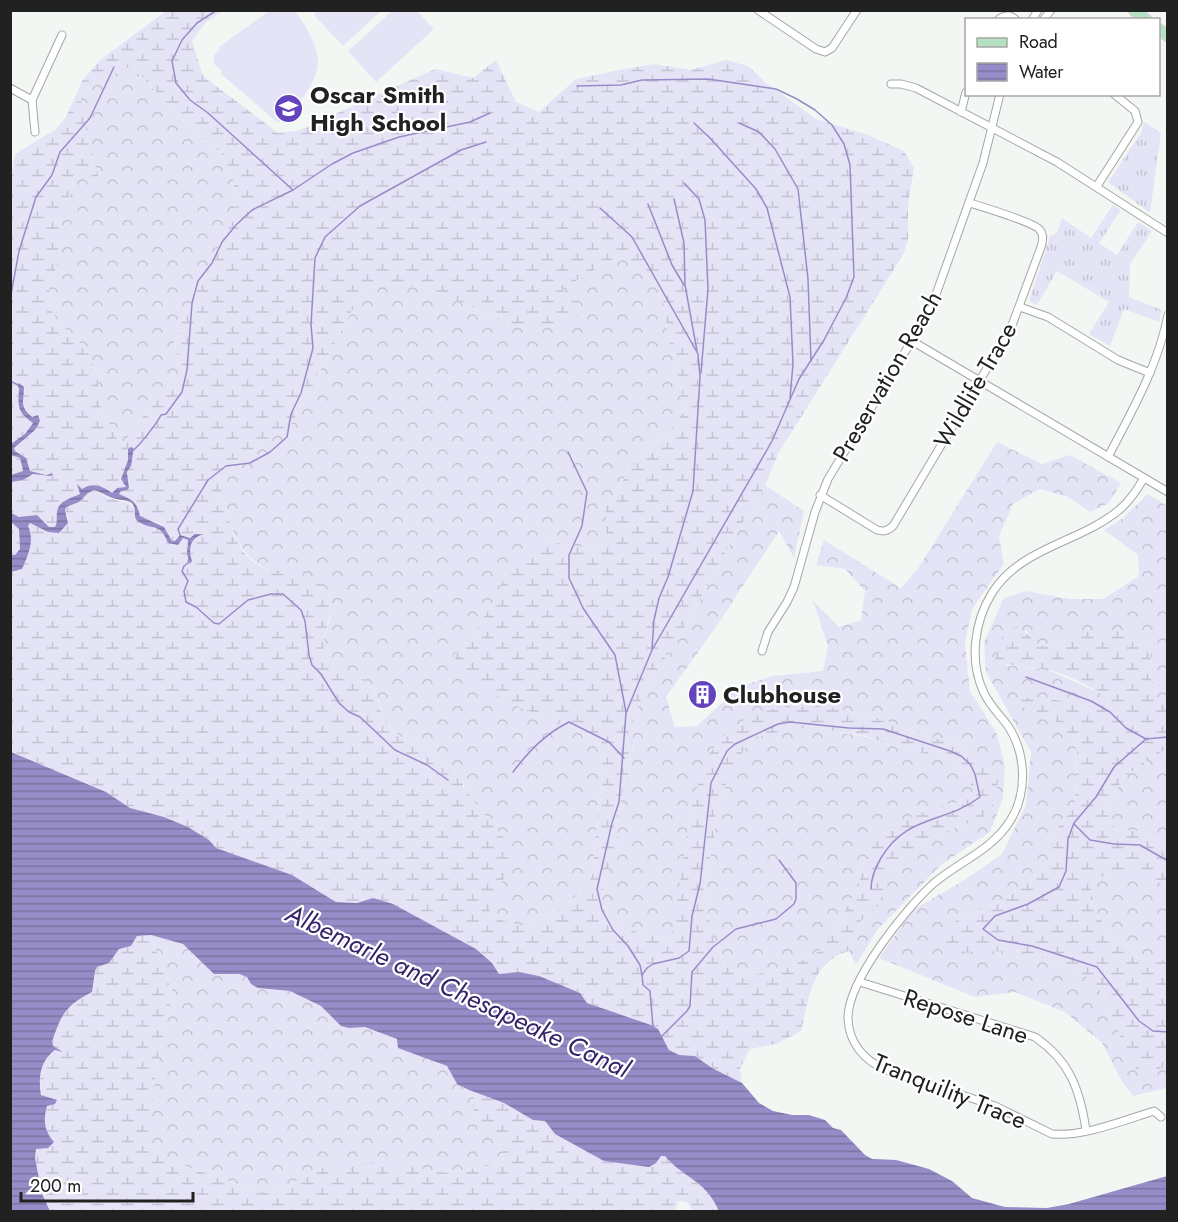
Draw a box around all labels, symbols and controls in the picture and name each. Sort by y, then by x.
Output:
legend [965,18,1160,96]
text: Road [1019,29,1058,55]
text: Water [1019,59,1064,85]
place label: Oscar Smith High School [310,77,446,140]
school or university icon: Oscar Smith High School [273,92,305,124]
street label: Preservation Reach [824,284,950,468]
street label: Wildlife Trace [925,316,1025,454]
place label: Clubhouse [723,677,841,712]
building icon: Clubhouse [686,678,718,710]
water label: Albemarle and Chesapeake Canal [279,894,637,1088]
street label: Repose Lane [899,979,1033,1053]
street label: Tranquility Trace [868,1044,1032,1138]
scale bar [21,1165,194,1203]
text: 200 m [30,1173,81,1199]

